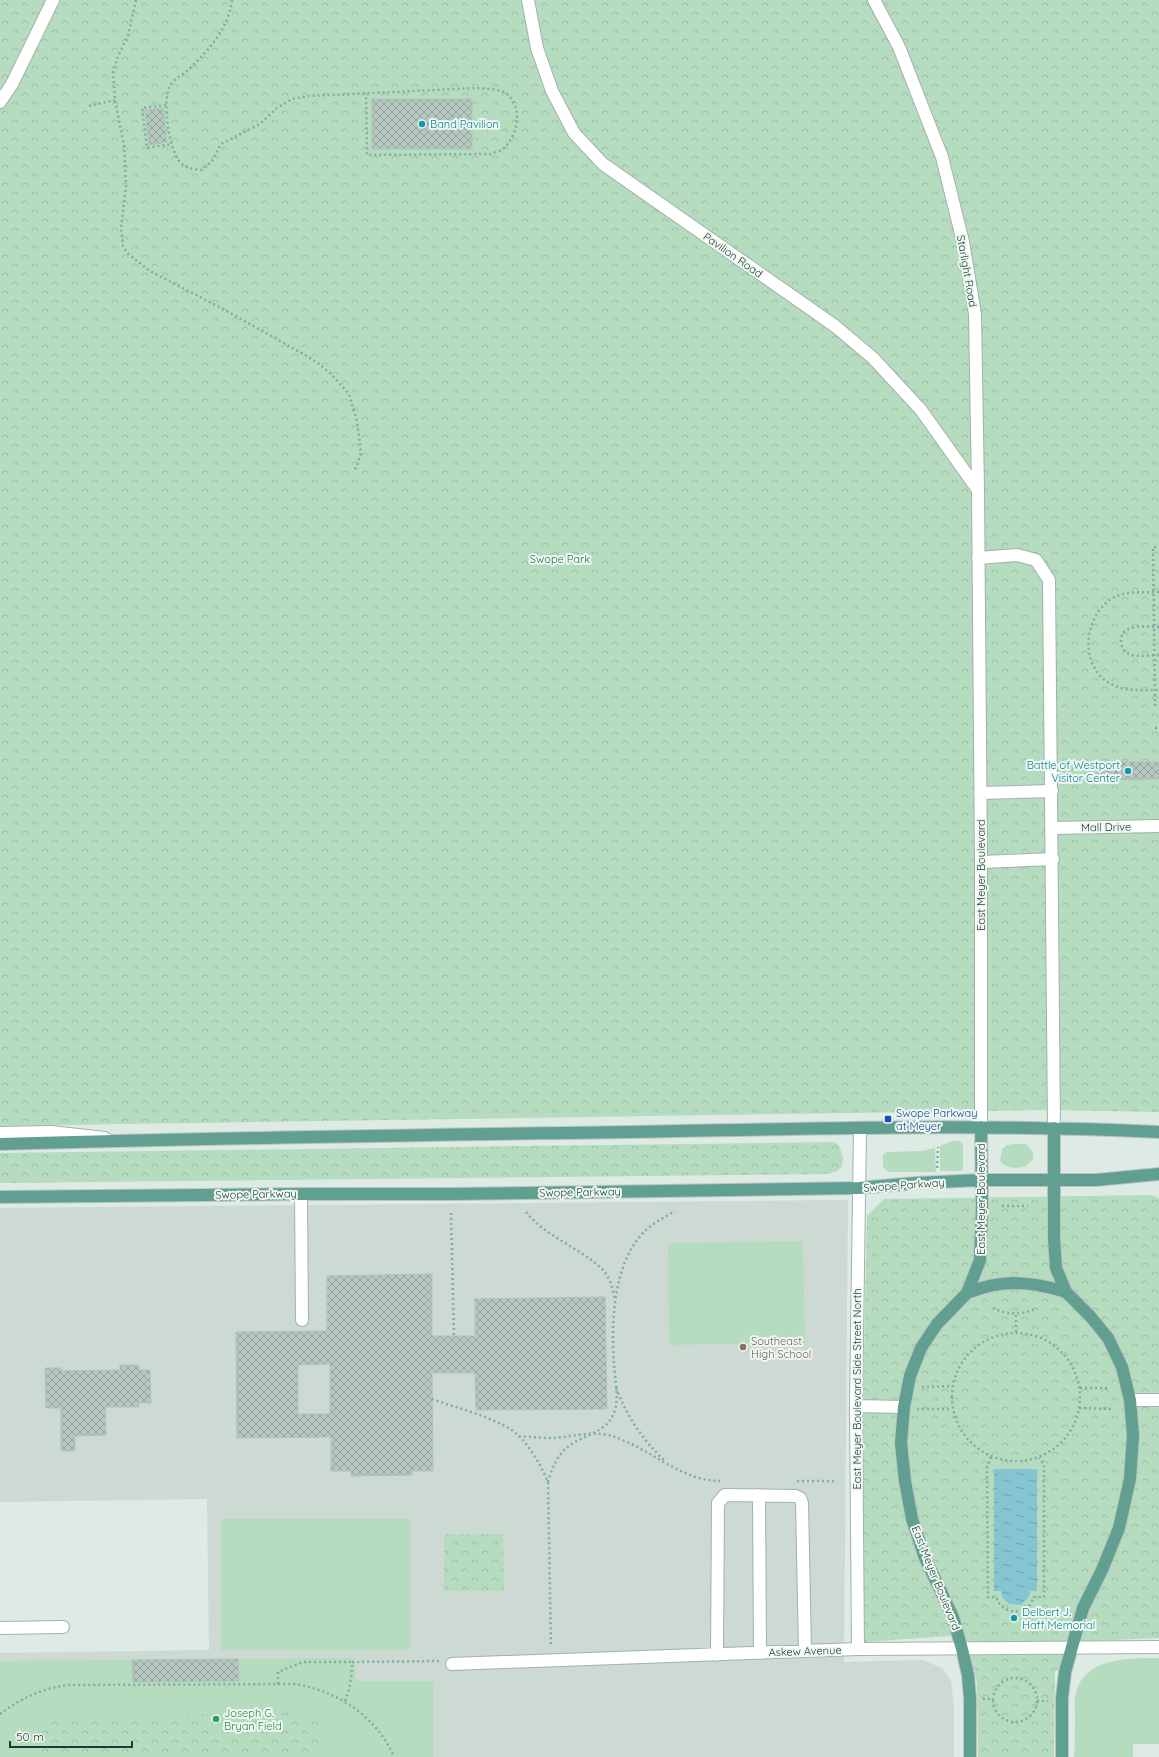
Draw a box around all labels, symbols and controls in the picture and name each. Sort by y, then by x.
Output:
place label: Band Pavilion [430,117,499,131]
marker: Band Pavilion [417,119,427,129]
street label: Pavilion Road [701,229,765,281]
street label: Starlight Road [954,234,980,308]
park label: Swope Park [530,552,590,566]
place label: Battle of Westport Visitor Center [1027,758,1121,785]
marker: Battle of Westport Visitor Center [1123,766,1133,776]
street label: East Meyer Boulevard [974,819,988,931]
street label: Mall Drive [1081,820,1131,834]
place label: Swope Parkway at Meyer [896,1106,978,1133]
marker: Swope Parkway at Meyer [883,1114,893,1124]
street label: East Meyer Boulevard [974,1143,988,1255]
street label: Swope Parkway [863,1175,945,1195]
street label: Swope Parkway [539,1184,621,1200]
street label: Swope Parkway [215,1186,297,1202]
street label: East Meyer Boulevard Side Street North [850,1289,864,1489]
place label: Southeast High School [751,1334,811,1361]
marker: Southeast High School [738,1342,748,1352]
street label: East Meyer Boulevard [909,1524,963,1632]
place label: Delbert J. Haff Memorial [1022,1605,1095,1632]
marker: Delbert J. Haff Memorial [1009,1613,1019,1623]
street label: Askew Avenue [768,1643,842,1659]
place label: Joseph G. Bryan Field [224,1706,282,1733]
marker: Joseph G. Bryan Field [211,1714,221,1724]
scale bar [10,1723,132,1749]
text: 50 m [16,1729,44,1744]

